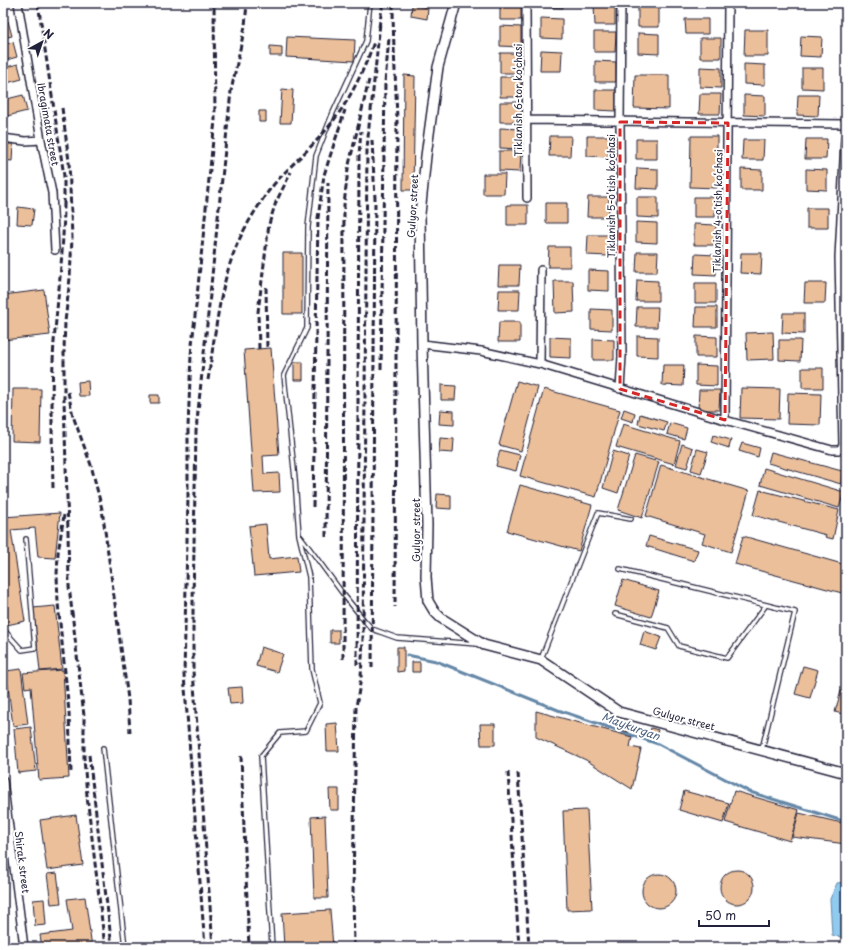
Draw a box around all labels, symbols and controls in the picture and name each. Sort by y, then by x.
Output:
north arrow [22,22,62,62]
text: N [40,25,58,43]
street label: Tiklanish 6-tor ko‘chasi [510,43,525,157]
street label: Ibragimаta street [34,81,64,167]
street label: Tiklanish 5-o'tish ko‘chasi [603,134,618,258]
street label: Tiklanish 4-o'tish ko‘chasi [708,149,726,273]
street label: Gulyor street [403,174,421,238]
street label: Gulyor street [408,498,423,562]
street label: Gulyor street [651,703,717,733]
water label: Maykurgan [600,708,663,744]
street label: Shirak street [12,830,34,894]
scale bar [699,902,769,928]
text: 50 m [705,906,736,924]

